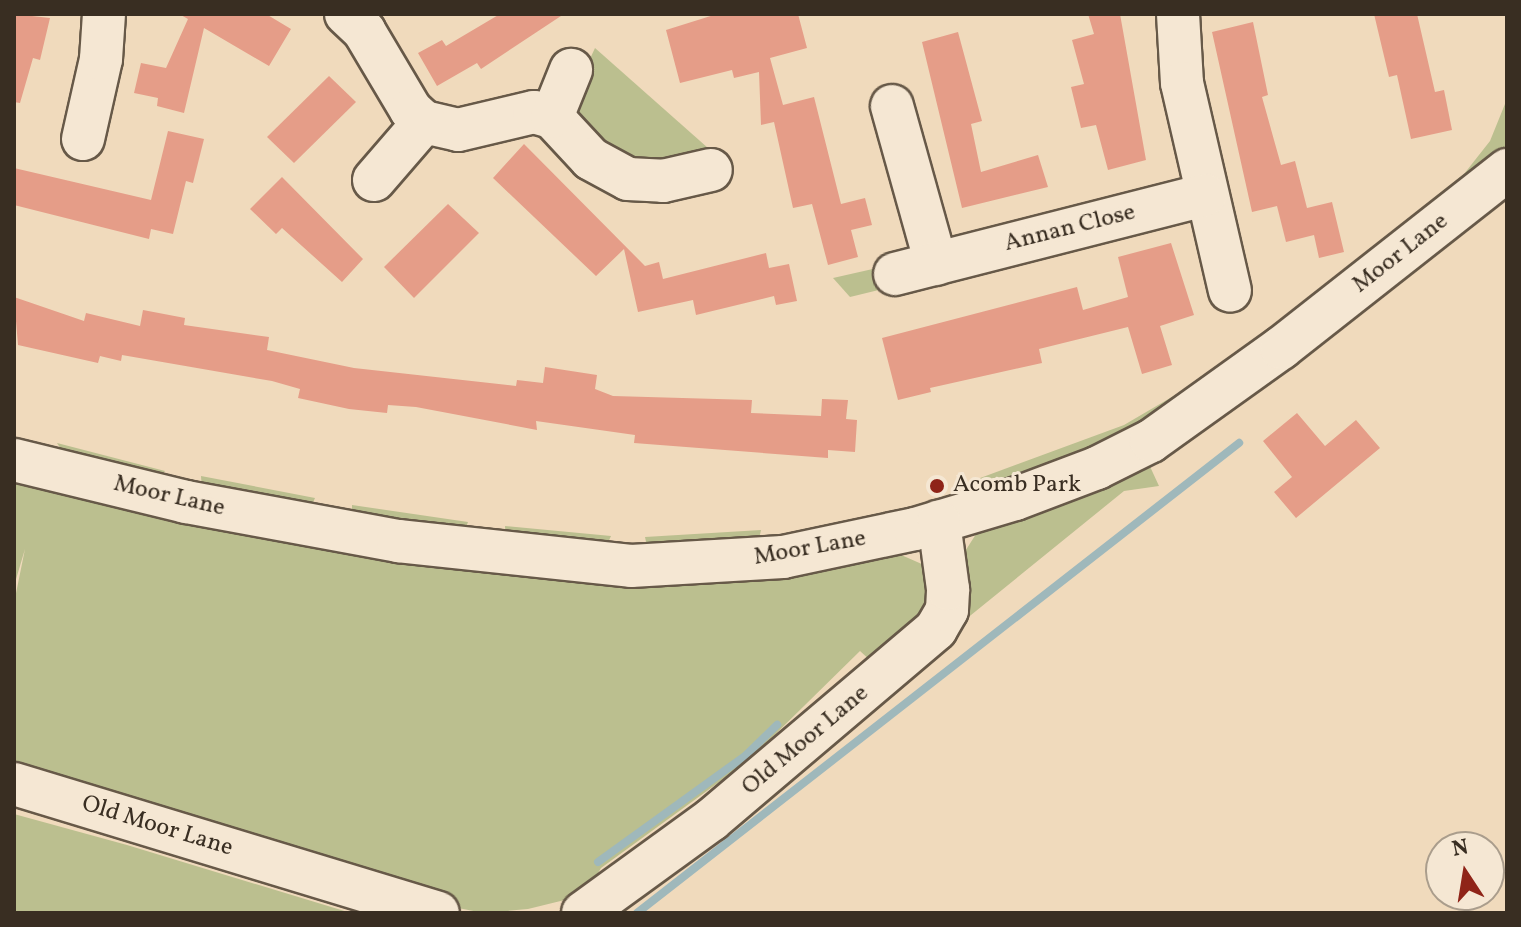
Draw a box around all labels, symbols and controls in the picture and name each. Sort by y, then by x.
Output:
street label: Annan Close [1002,199,1138,259]
street label: Moor Lane [1347,208,1455,300]
street label: Moor Lane [111,470,227,524]
place label: Acomb Park [953,472,1081,500]
marker: Acomb Park [928,477,946,495]
street label: Moor Lane [752,525,868,573]
street label: Old Moor Lane [737,680,875,802]
street label: Old Moor Lane [78,790,236,864]
north arrow [1425,831,1505,911]
text: N [1449,832,1471,866]

